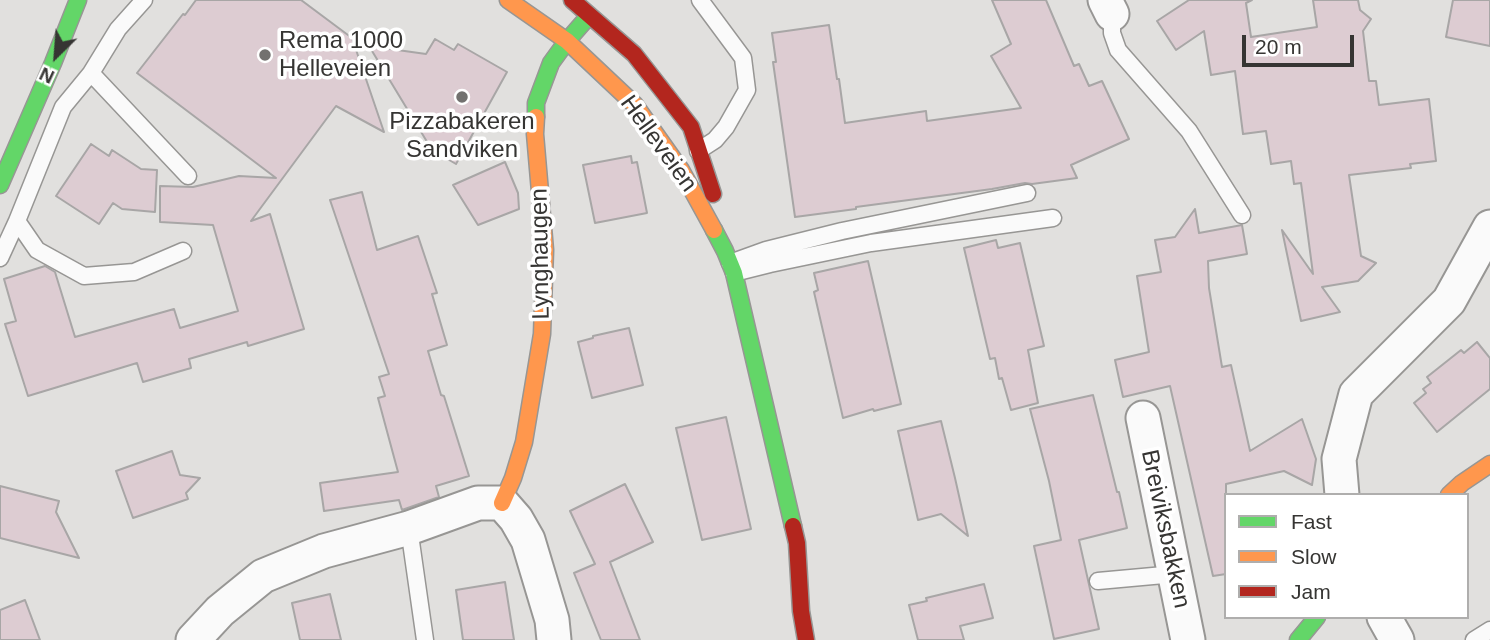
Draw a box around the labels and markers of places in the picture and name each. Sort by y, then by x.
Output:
place label: Rema 1000 Helleveien [279,27,403,83]
marker: Rema 1000 Helleveien [257,47,273,63]
marker: Pizzabakeren Sandviken [454,89,470,105]
place label: Pizzabakeren Sandviken [389,108,535,164]

